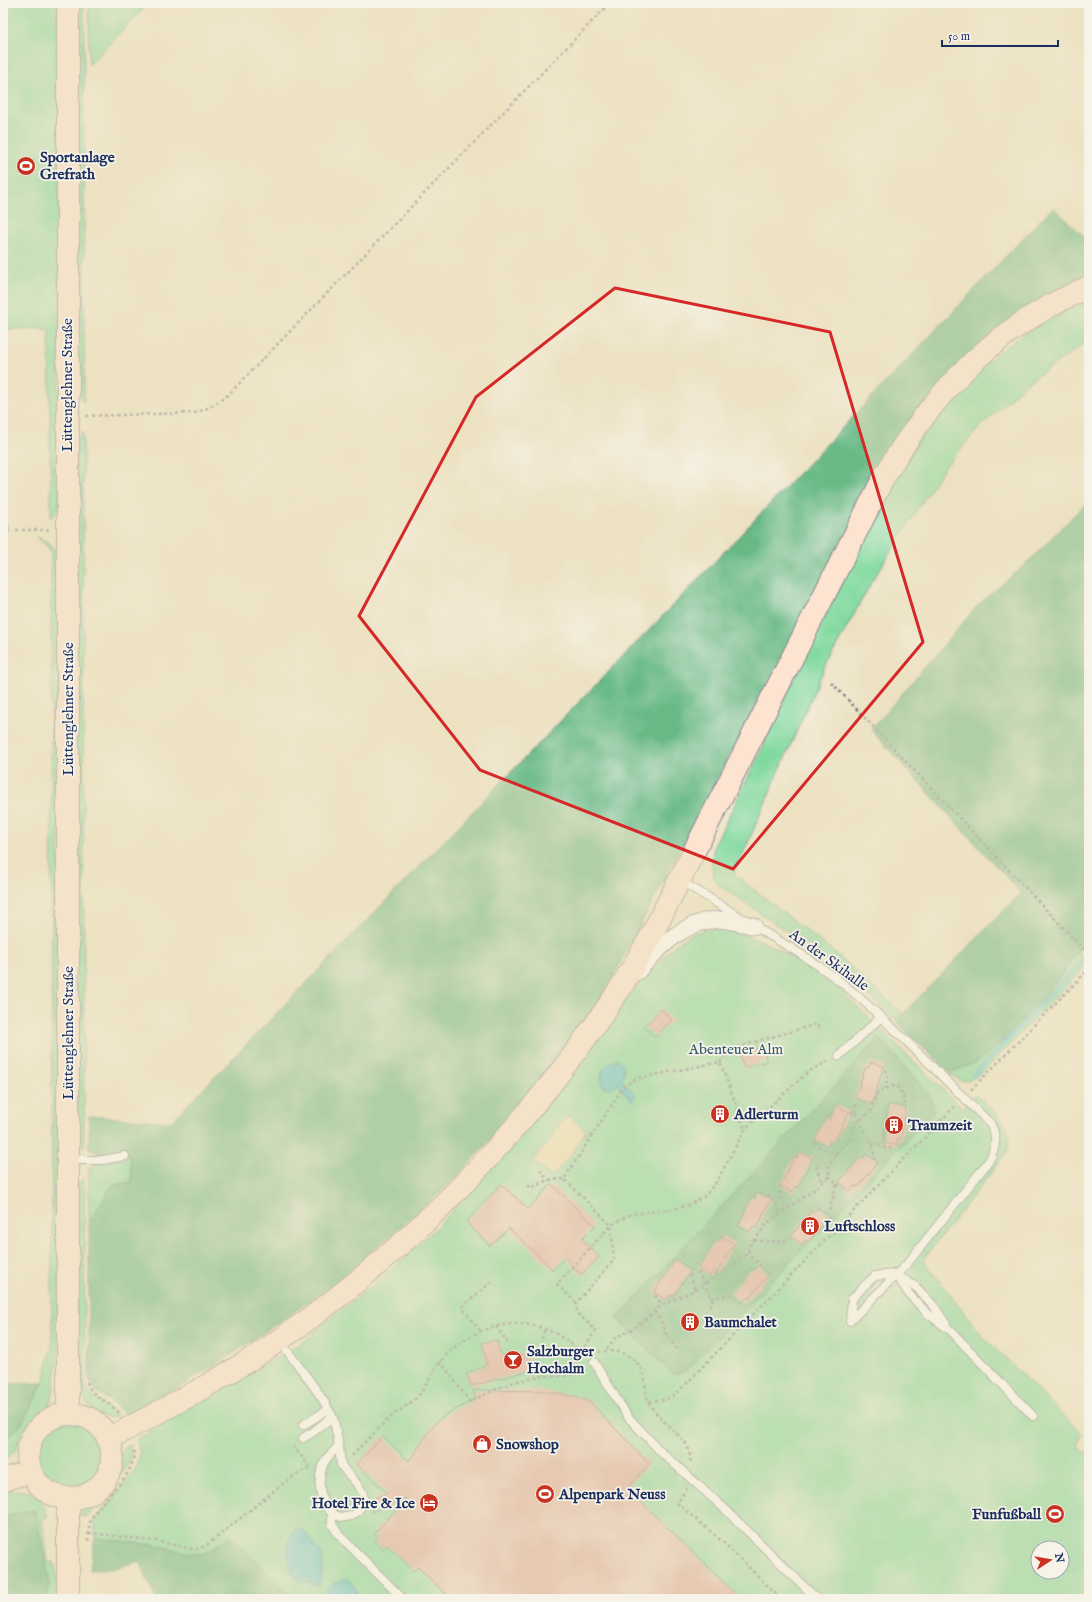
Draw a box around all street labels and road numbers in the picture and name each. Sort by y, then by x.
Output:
street label: Lüttenglehner Straße [58,318,77,452]
street label: Lüttenglehner Straße [59,642,78,776]
street label: An der Skihalle [784,924,873,995]
street label: Lüttenglehner Straße [59,966,78,1100]

